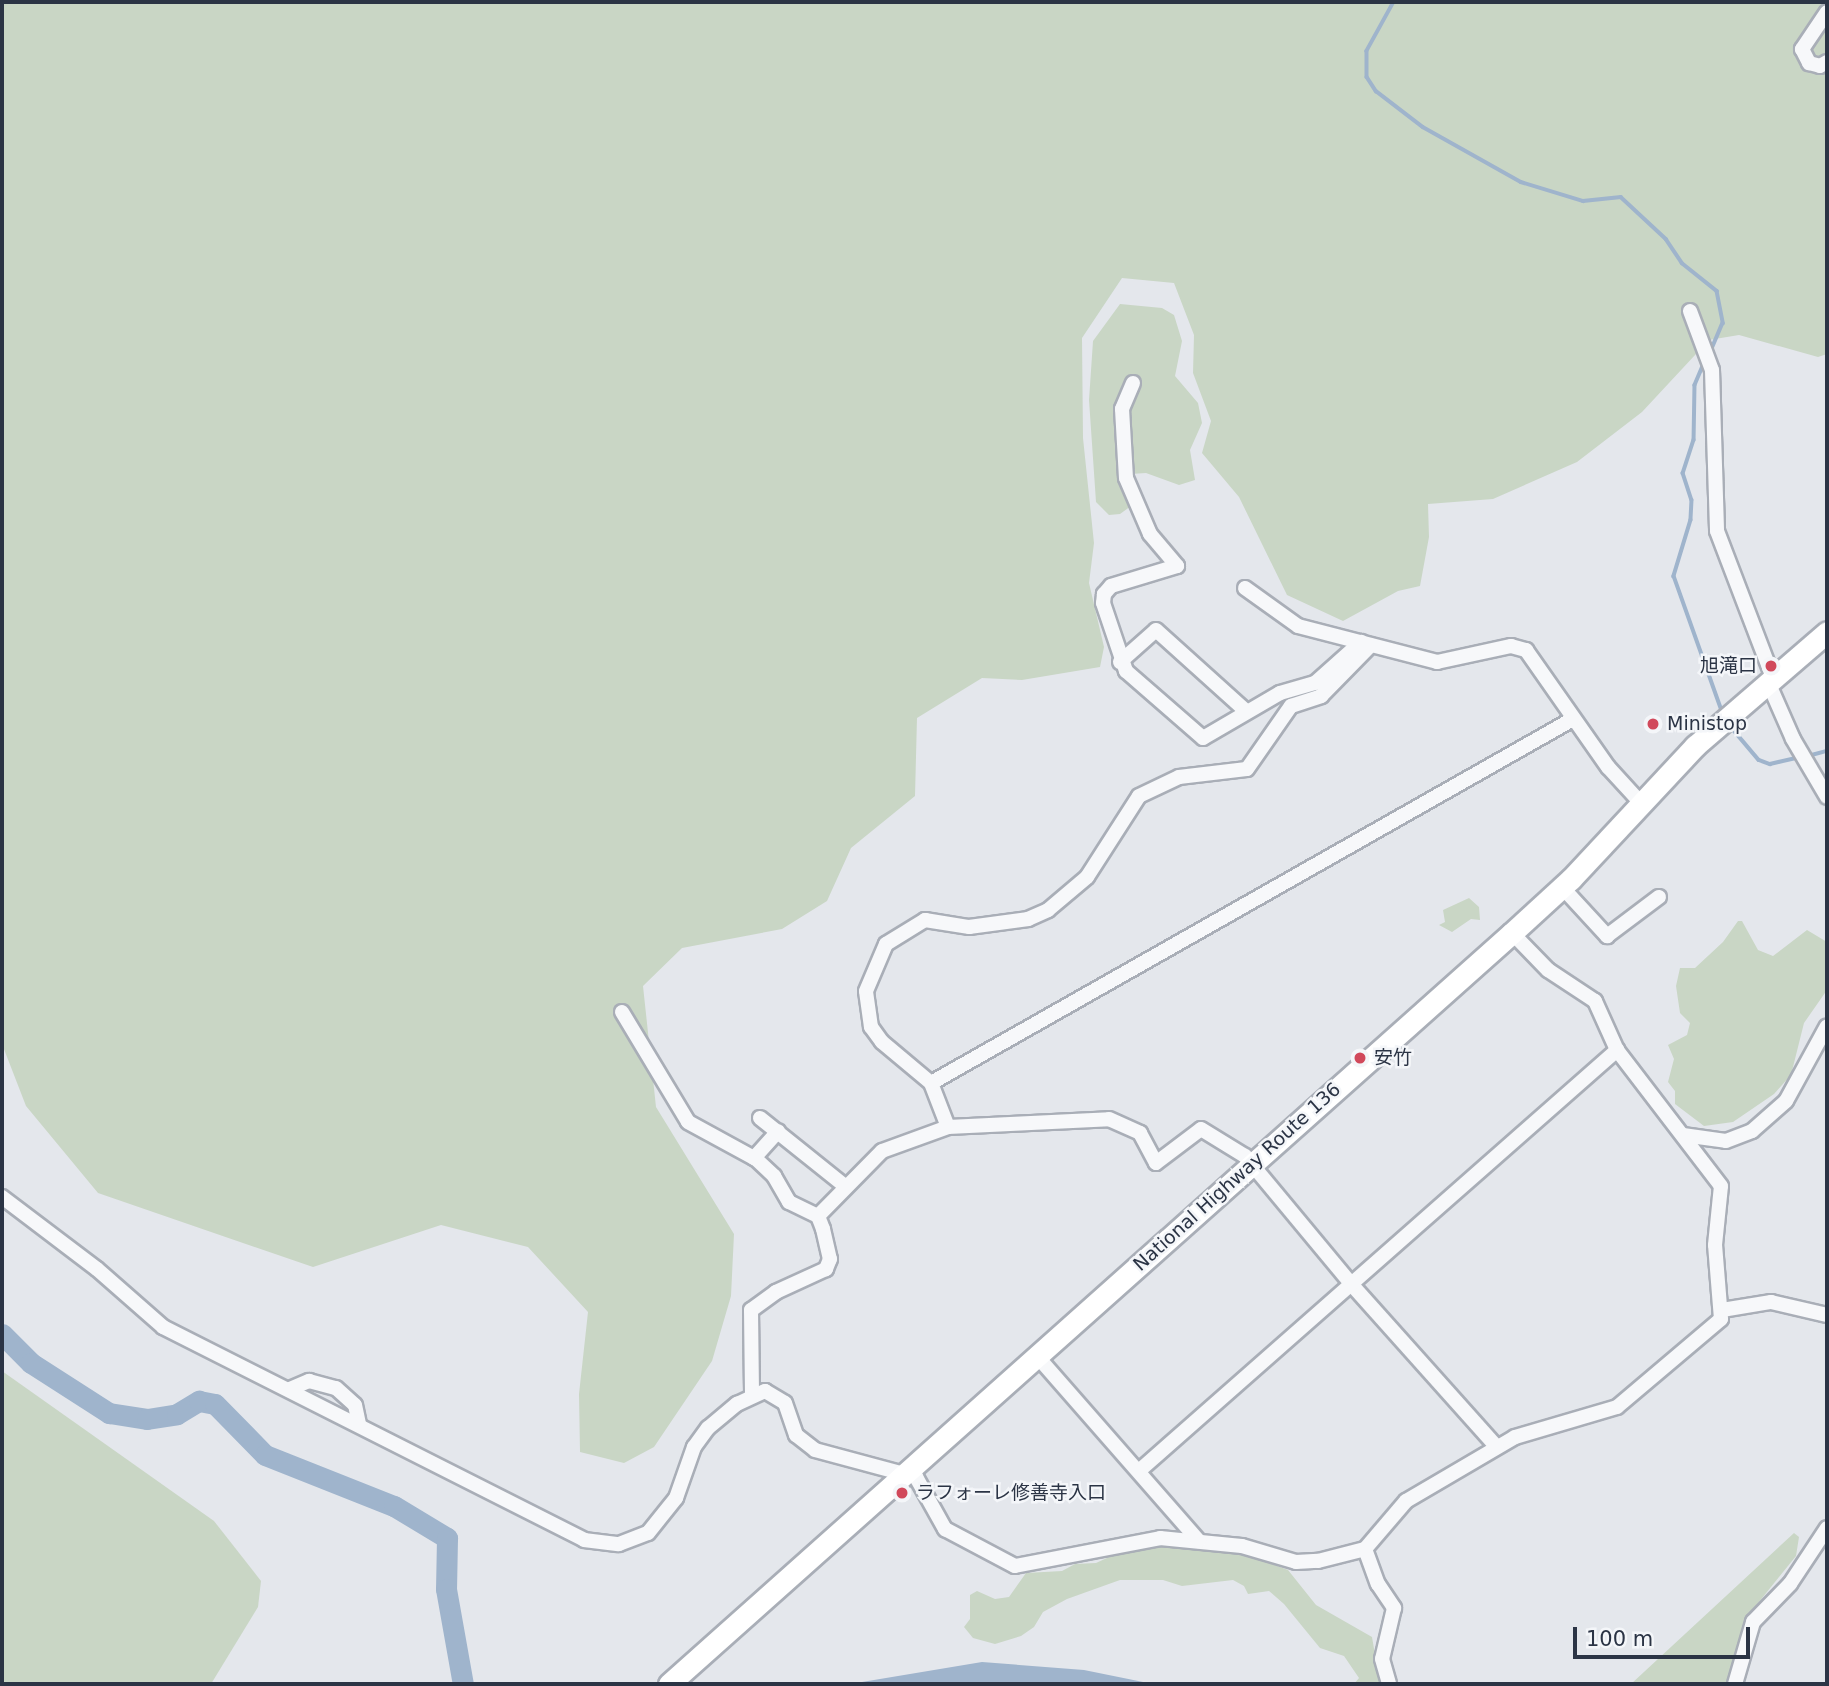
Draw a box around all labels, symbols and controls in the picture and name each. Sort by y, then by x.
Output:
place label: 旭滝口 [1700,655,1757,677]
marker: 旭滝口 [1763,658,1779,674]
place label: Ministop [1667,713,1747,735]
marker: Ministop [1645,716,1661,732]
place label: 安竹 [1374,1047,1412,1069]
marker: 安竹 [1352,1050,1368,1066]
street label: National Highway Route 136 [1129,1078,1345,1276]
place label: ラフォーレ修善寺入口 [916,1482,1106,1504]
marker: ラフォーレ修善寺入口 [894,1485,910,1501]
scale bar [1577,1612,1754,1656]
text: 100 m [1586,1627,1653,1651]

